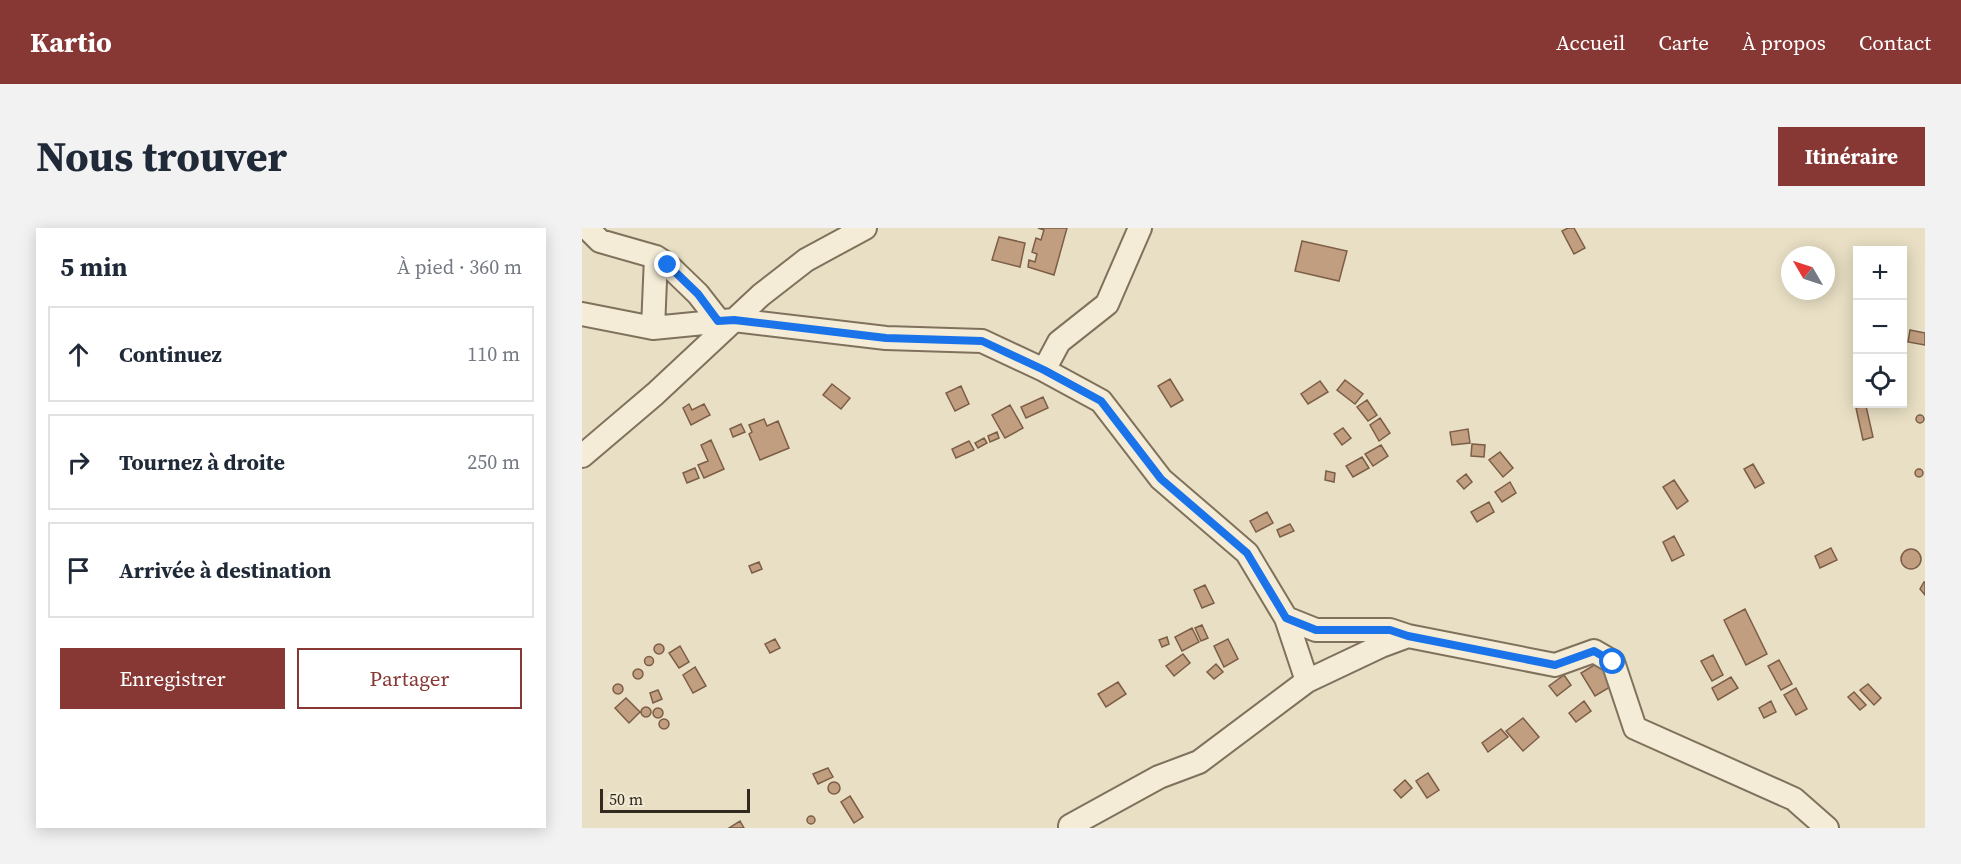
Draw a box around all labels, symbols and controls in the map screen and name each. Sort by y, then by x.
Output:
text: Kartio [30,23,112,61]
text: Accueil [1556,28,1625,57]
text: Carte [1658,28,1709,57]
text: À propos [1742,28,1826,57]
text: Contact [1859,28,1931,57]
text: Nous trouver [36,127,287,185]
button: Itinéraire [1778,127,1925,186]
north arrow [1781,246,1835,300]
map controls [1853,246,1907,408]
button: + [1853,246,1907,300]
text: 5 min [60,249,127,285]
route end [654,251,680,277]
text: À pied · 360 m [397,253,522,281]
button: − [1853,300,1907,354]
icon: ahead [62,338,95,371]
text: Continuez [119,339,222,369]
text: 110 m [467,340,520,368]
button: locate [1853,354,1907,408]
icon: right [62,446,95,479]
text: Tournez à droite [119,447,285,477]
text: 250 m [467,448,520,476]
icon: arrive [62,554,95,587]
text: Arrivée à destination [119,555,331,585]
button: Enregistrer [60,648,285,709]
button: Partager [297,648,522,709]
route start [1599,648,1625,674]
scale bar [600,786,750,814]
text: 50 m [609,788,643,810]

